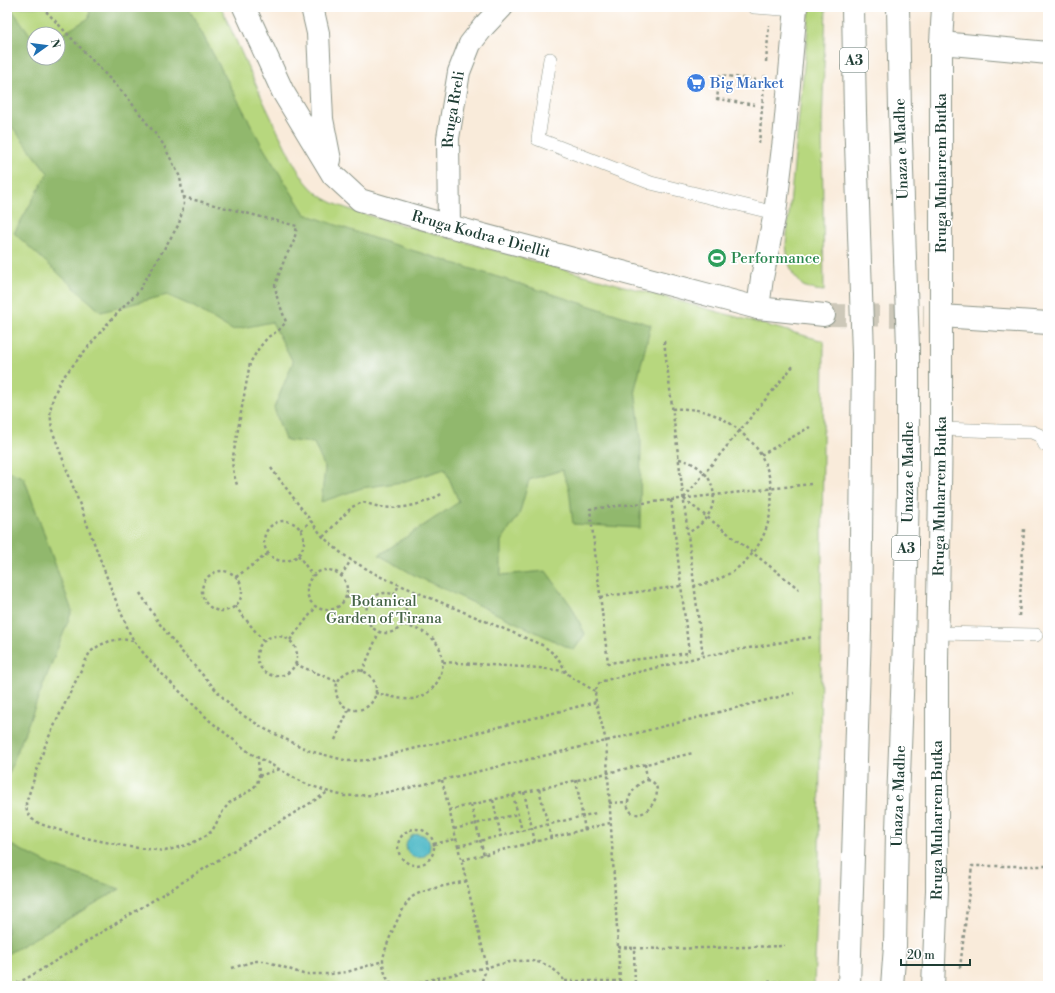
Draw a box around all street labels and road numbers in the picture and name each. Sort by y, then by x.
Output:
road number: A3 [840,48,868,72]
street label: Rruga Rreli [439,69,469,148]
street label: Rruga Muharrem Butka [932,93,951,253]
street label: Unaza e Madhe [890,98,913,200]
street label: Rruga Kodra e Diellit [409,207,553,263]
street label: Rruga Muharrem Butka [929,416,951,576]
street label: Unaza e Madhe [898,421,918,523]
road number: A3 [892,536,920,560]
street label: Rruga Muharrem Butka [928,740,947,900]
street label: Unaza e Madhe [888,745,910,847]

